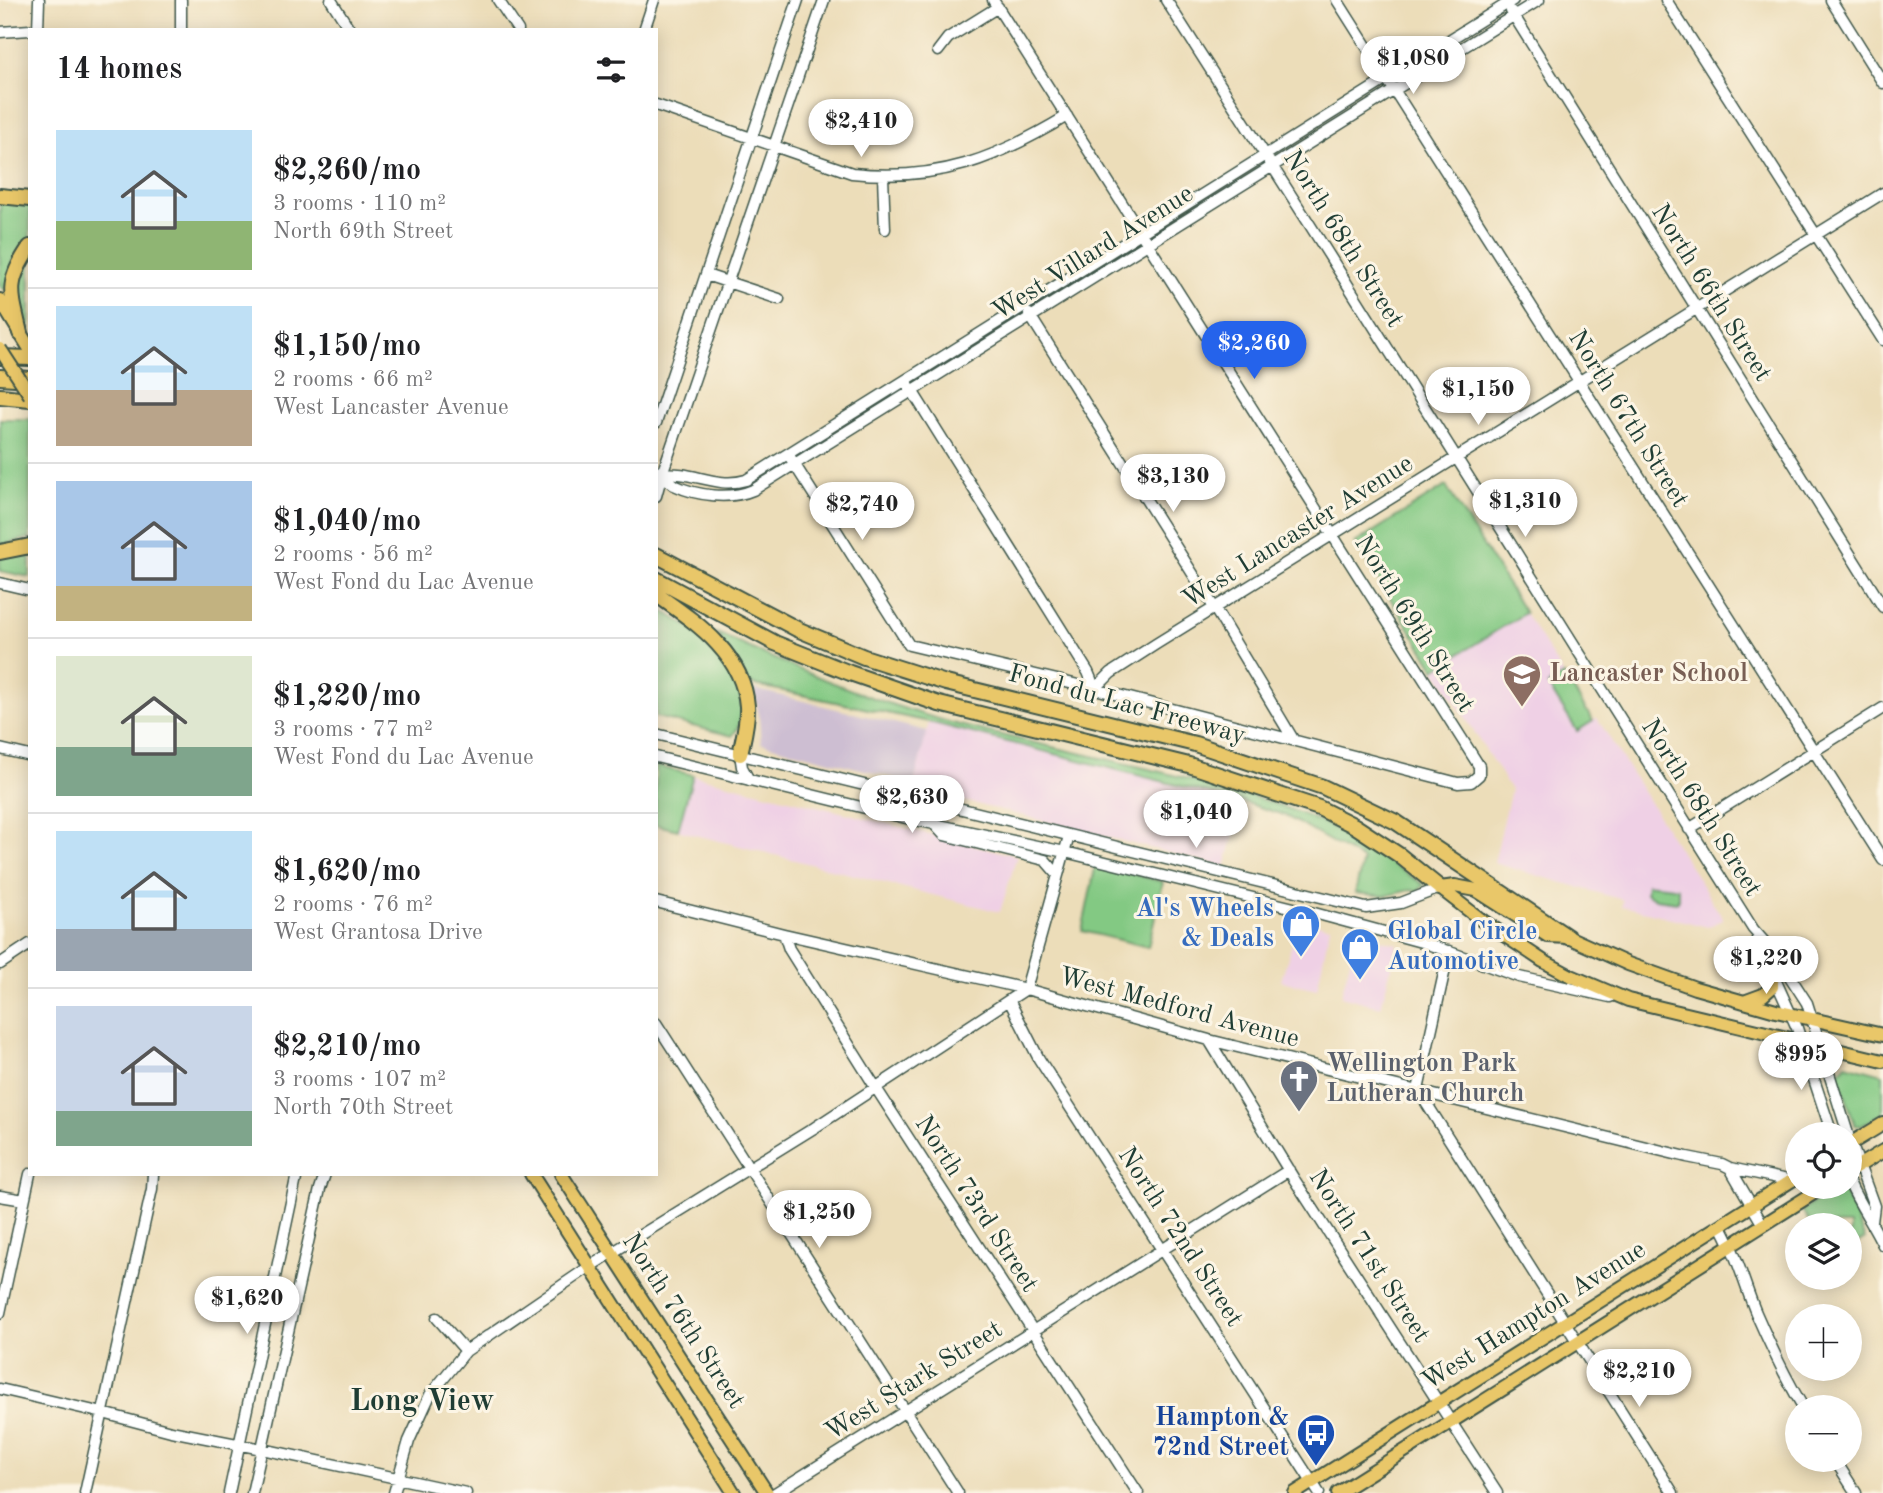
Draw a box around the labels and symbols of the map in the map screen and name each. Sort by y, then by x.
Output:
pin: $1,080 [1356,36,1470,96]
pin: $2,410 [804,100,918,159]
street label: North 68th Street [1278,146,1408,332]
street label: West Villard Avenue [988,181,1198,325]
street label: North 66th Street [1646,200,1776,386]
pin: $2,260 [1197,322,1311,381]
street label: North 67th Street [1563,326,1693,512]
pin: $1,150 [1421,368,1535,427]
street label: West Lancaster Avenue [1178,450,1418,614]
pin: $3,130 [1116,454,1230,514]
pin: $1,310 [1468,480,1582,539]
pin: $2,740 [805,482,919,542]
street label: North 69th Street [1349,531,1479,717]
school or university icon: Lancaster School [1501,653,1543,708]
street label: Fond du Lac Freeway [1005,661,1249,749]
place label: Lancaster School [1549,661,1748,687]
street label: North 68th Street [1636,715,1766,901]
pin: $2,630 [855,776,969,835]
pin: $1,040 [1139,790,1253,850]
place label: Al's Wheels & Deals [1135,896,1274,952]
shop icon: Al's Wheels & Deals [1280,903,1322,958]
place label: Global Circle Automotive [1387,919,1538,975]
shop icon: Global Circle Automotive [1339,926,1381,981]
pin: $1,220 [1709,936,1823,996]
street label: West Medford Avenue [1056,963,1302,1053]
pin: $995 [1760,1032,1842,1092]
place label: Wellington Park Lutheran Church [1326,1051,1524,1107]
church icon: Wellington Park Lutheran Church [1278,1058,1320,1113]
street label: North 73rd Street [909,1111,1043,1297]
street label: North 72nd Street [1112,1143,1248,1331]
street label: North 71st Street [1303,1165,1435,1347]
pin: $1,250 [762,1190,876,1250]
street label: North 76th Street [617,1229,749,1413]
street label: West Hampton Avenue [1418,1237,1650,1395]
pin: $1,620 [190,1276,304,1336]
street label: West Stark Street [821,1316,1007,1446]
pin: $2,210 [1582,1350,1696,1409]
district label: Long View [350,1387,494,1417]
place label: Hampton & 72nd Street [1152,1405,1289,1461]
bus stop icon: Hampton & 72nd Street [1295,1412,1337,1467]

